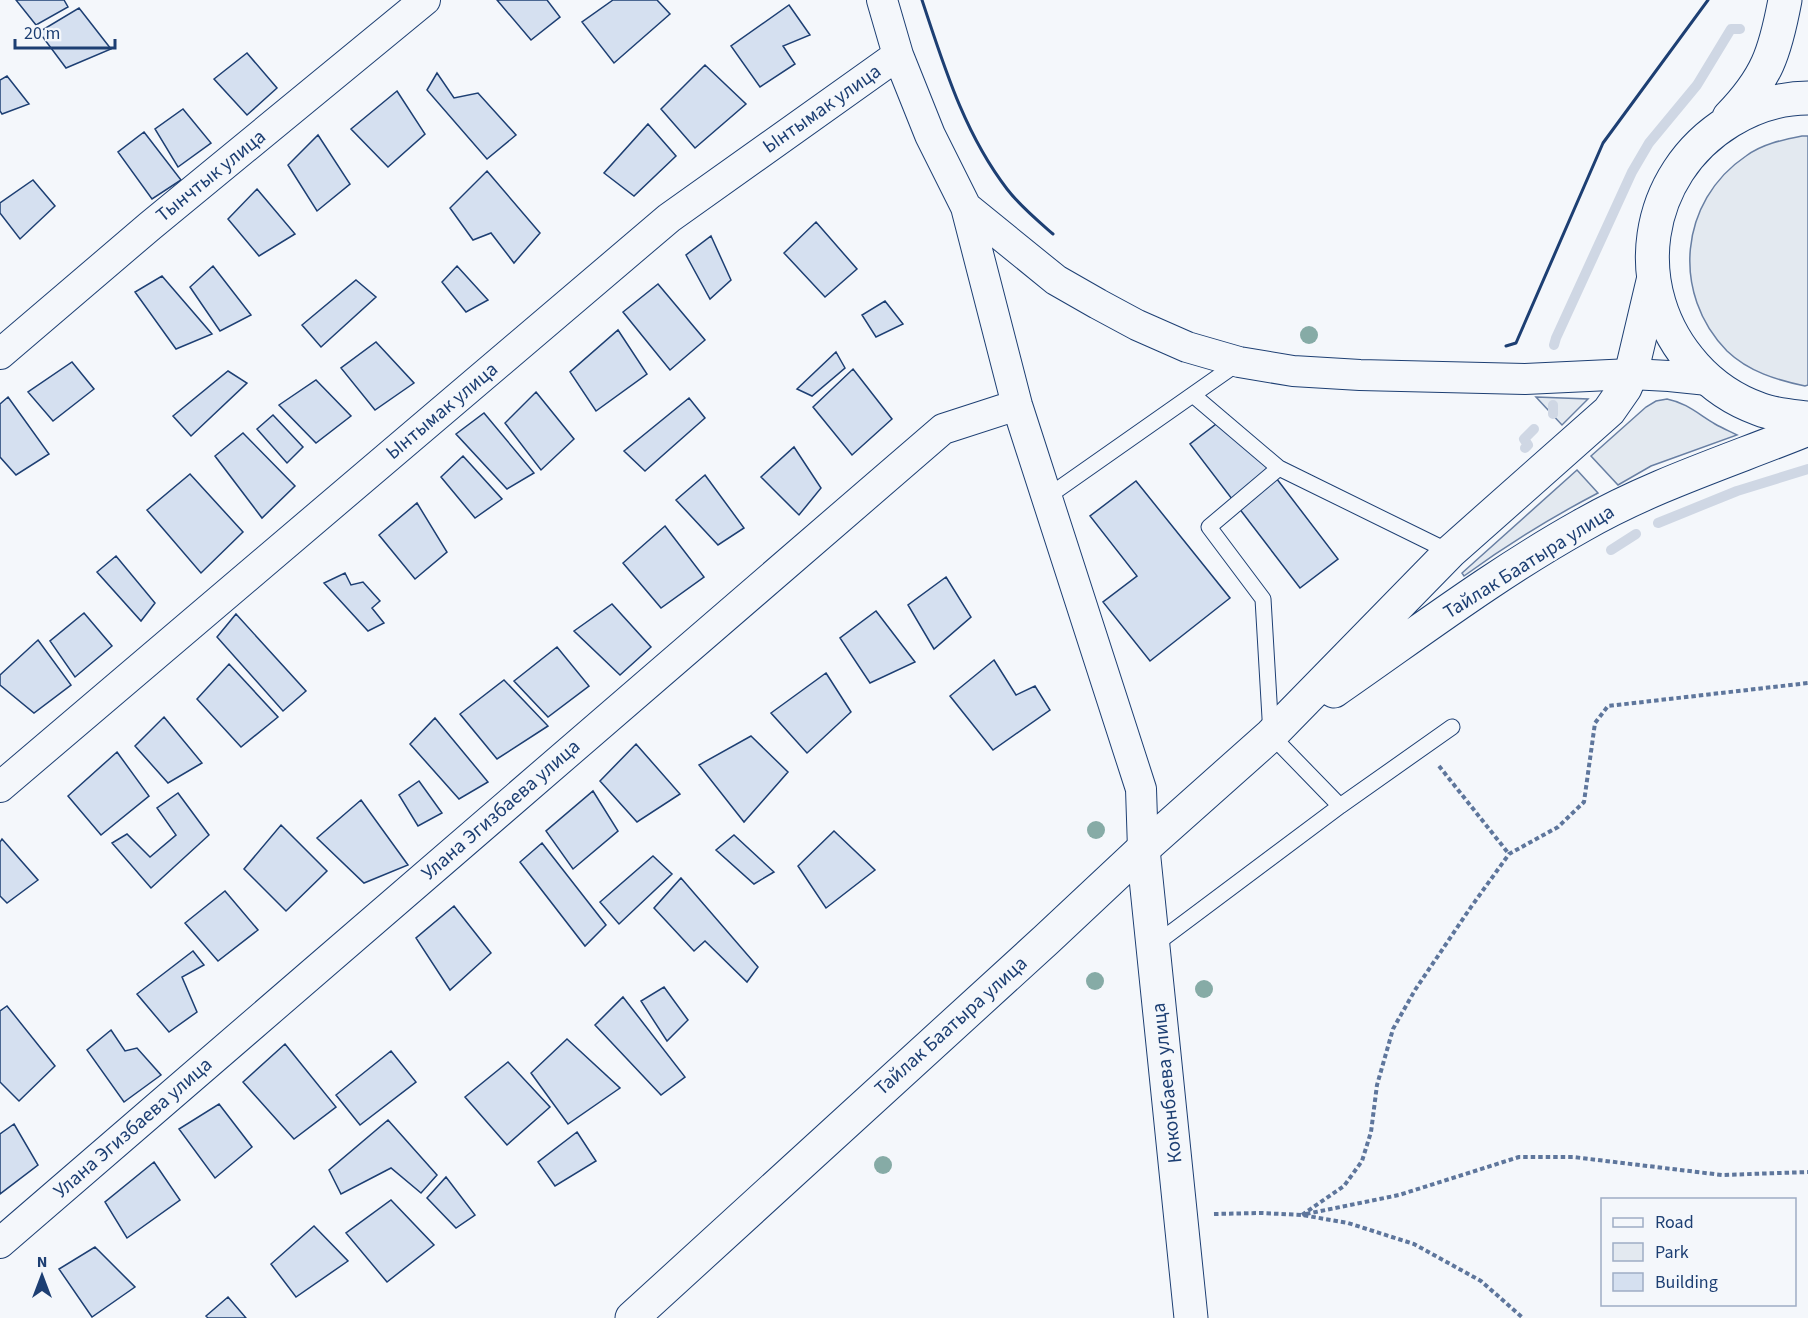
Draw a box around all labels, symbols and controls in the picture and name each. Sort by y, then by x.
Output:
scale bar [15,12,116,50]
text: 20 m [24,21,60,46]
street label: Ынтымак улица [757,58,887,160]
street label: Тынчтык улица [150,123,272,229]
street label: Ынтымак улица [380,356,504,466]
street label: Тайлак Баатыра улица [1438,498,1620,626]
street label: Улана Эгизбаева улица [416,733,586,887]
street label: Тайлак Баатыра улица [869,950,1033,1102]
street label: Коконбаева улица [1145,1001,1189,1165]
street label: Улана Эгизбаева улица [48,1051,218,1205]
legend [1601,1198,1796,1306]
text: Road [1655,1210,1694,1235]
text: Park [1655,1240,1689,1265]
north arrow [12,1246,72,1306]
text: N [37,1251,47,1273]
text: Building [1655,1270,1718,1295]

